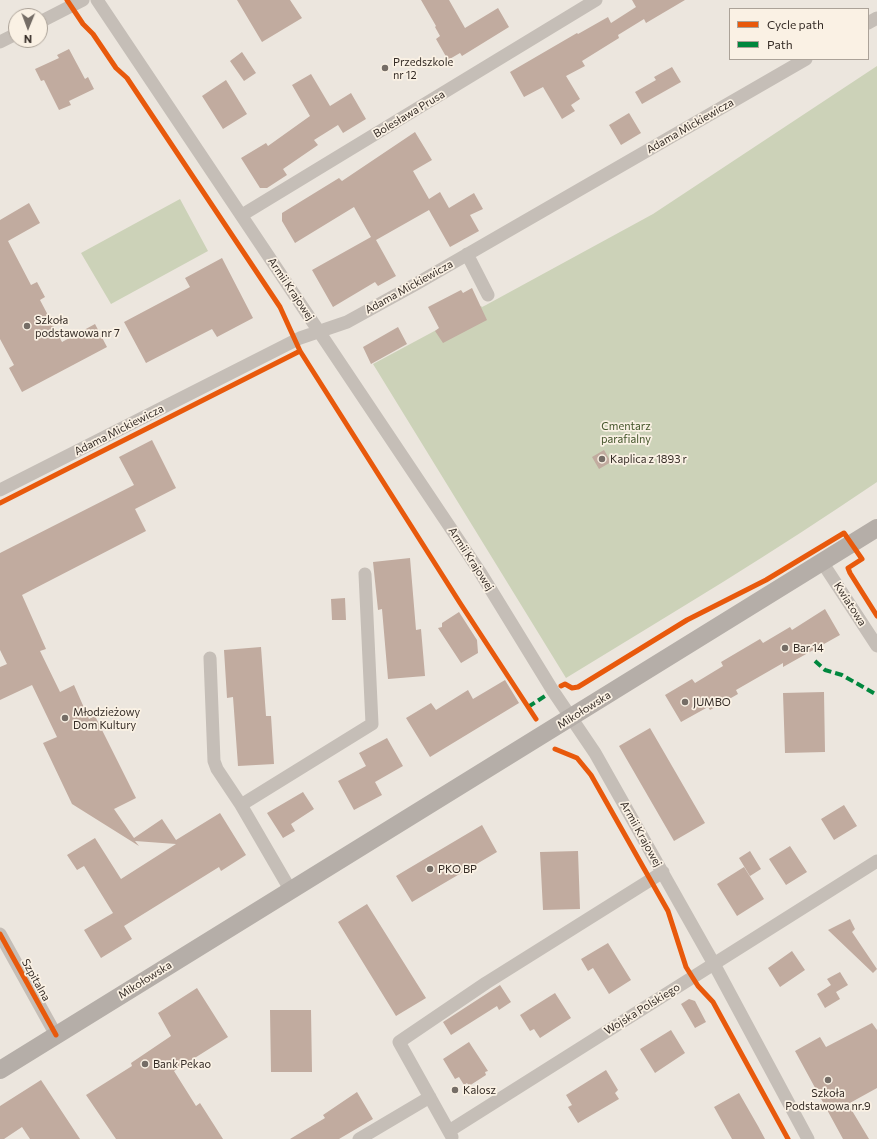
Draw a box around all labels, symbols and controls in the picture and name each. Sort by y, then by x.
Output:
north arrow [8,8,48,48]
legend [729,8,869,60]
text: Cycle path [767,17,824,31]
text: N [24,33,32,46]
text: Path [767,37,793,51]
place label: Przedszkole nr 12 [393,55,453,81]
marker: Przedszkole nr 12 [380,63,390,73]
street label: Bolesława Prusa [371,87,447,141]
street label: Adama Mickiewicza [644,96,736,156]
street label: Armii Krajowej [265,255,317,323]
street label: Adama Mickiewicza [363,257,455,317]
place label: Szkoła podstawowa nr 7 [35,313,120,339]
marker: Szkoła podstawowa nr 7 [22,321,32,331]
street label: Adama Mickiewicza [72,402,166,458]
park label: Cmentarz parafialny [601,419,651,445]
place label: Kaplica z 1893 r [610,452,687,466]
marker: Kaplica z 1893 r [597,454,607,464]
street label: Armii Krajowej [446,525,496,593]
street label: Kwiatowa [831,580,869,628]
place label: Bar 14 [793,641,824,655]
marker: Bar 14 [780,643,790,653]
street label: Mikołowska [555,688,613,732]
place label: JUMBO [693,695,731,709]
marker: JUMBO [680,697,690,707]
place label: Młodzieżowy Dom Kultury [73,705,140,731]
marker: Młodzieżowy Dom Kultury [60,713,70,723]
street label: Armii Krajowej [617,799,665,869]
place label: PKO BP [438,862,477,876]
marker: PKO BP [425,864,435,874]
street label: Szpitalna [19,957,53,1003]
street label: Mikołowska [116,958,174,1002]
street label: Wojska Polskiego [602,980,682,1038]
place label: Bank Pekao [153,1057,211,1071]
marker: Bank Pekao [140,1059,150,1069]
marker: Szkoła Podstawowa nr.9 [823,1075,833,1085]
place label: Kalosz [463,1083,496,1097]
marker: Kalosz [450,1085,460,1095]
place label: Szkoła Podstawowa nr.9 [785,1086,871,1112]

